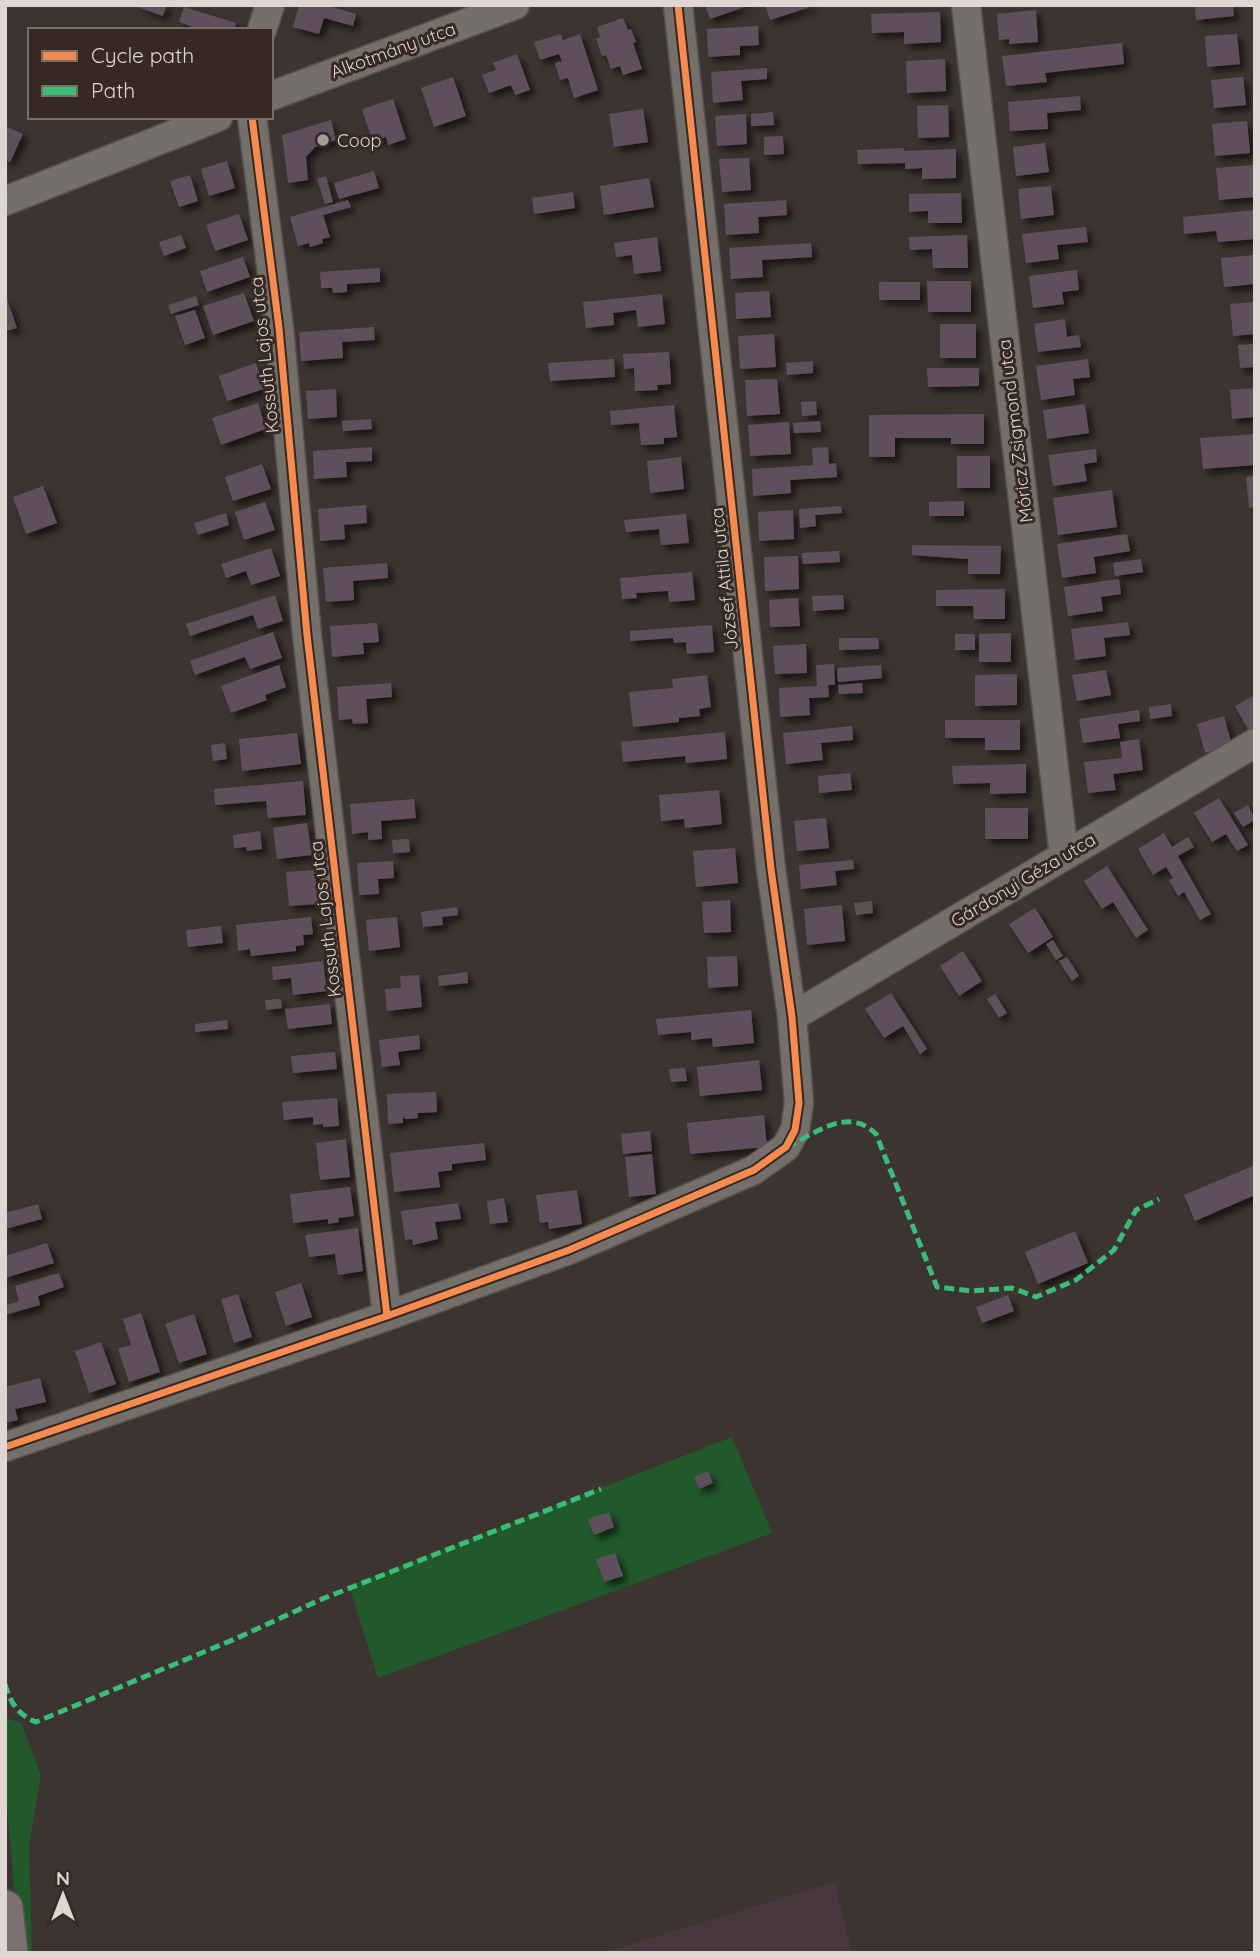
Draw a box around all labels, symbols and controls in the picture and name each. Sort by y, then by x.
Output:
street label: Alkotmány utca [327,17,459,83]
legend [28,28,273,119]
text: Cycle path [91,42,194,68]
text: Path [91,77,135,103]
place label: Coop [337,129,381,152]
marker: Coop [315,132,331,148]
street label: Kossuth Lajos utca [244,276,284,434]
street label: Móricz Zsigmond utca [992,338,1038,524]
street label: József Attila utca [705,506,743,652]
street label: Gárdonyi Géza utca [946,828,1100,932]
street label: Kossuth Lajos utca [304,840,346,998]
north arrow [28,1860,98,1930]
text: N [56,1866,70,1890]

